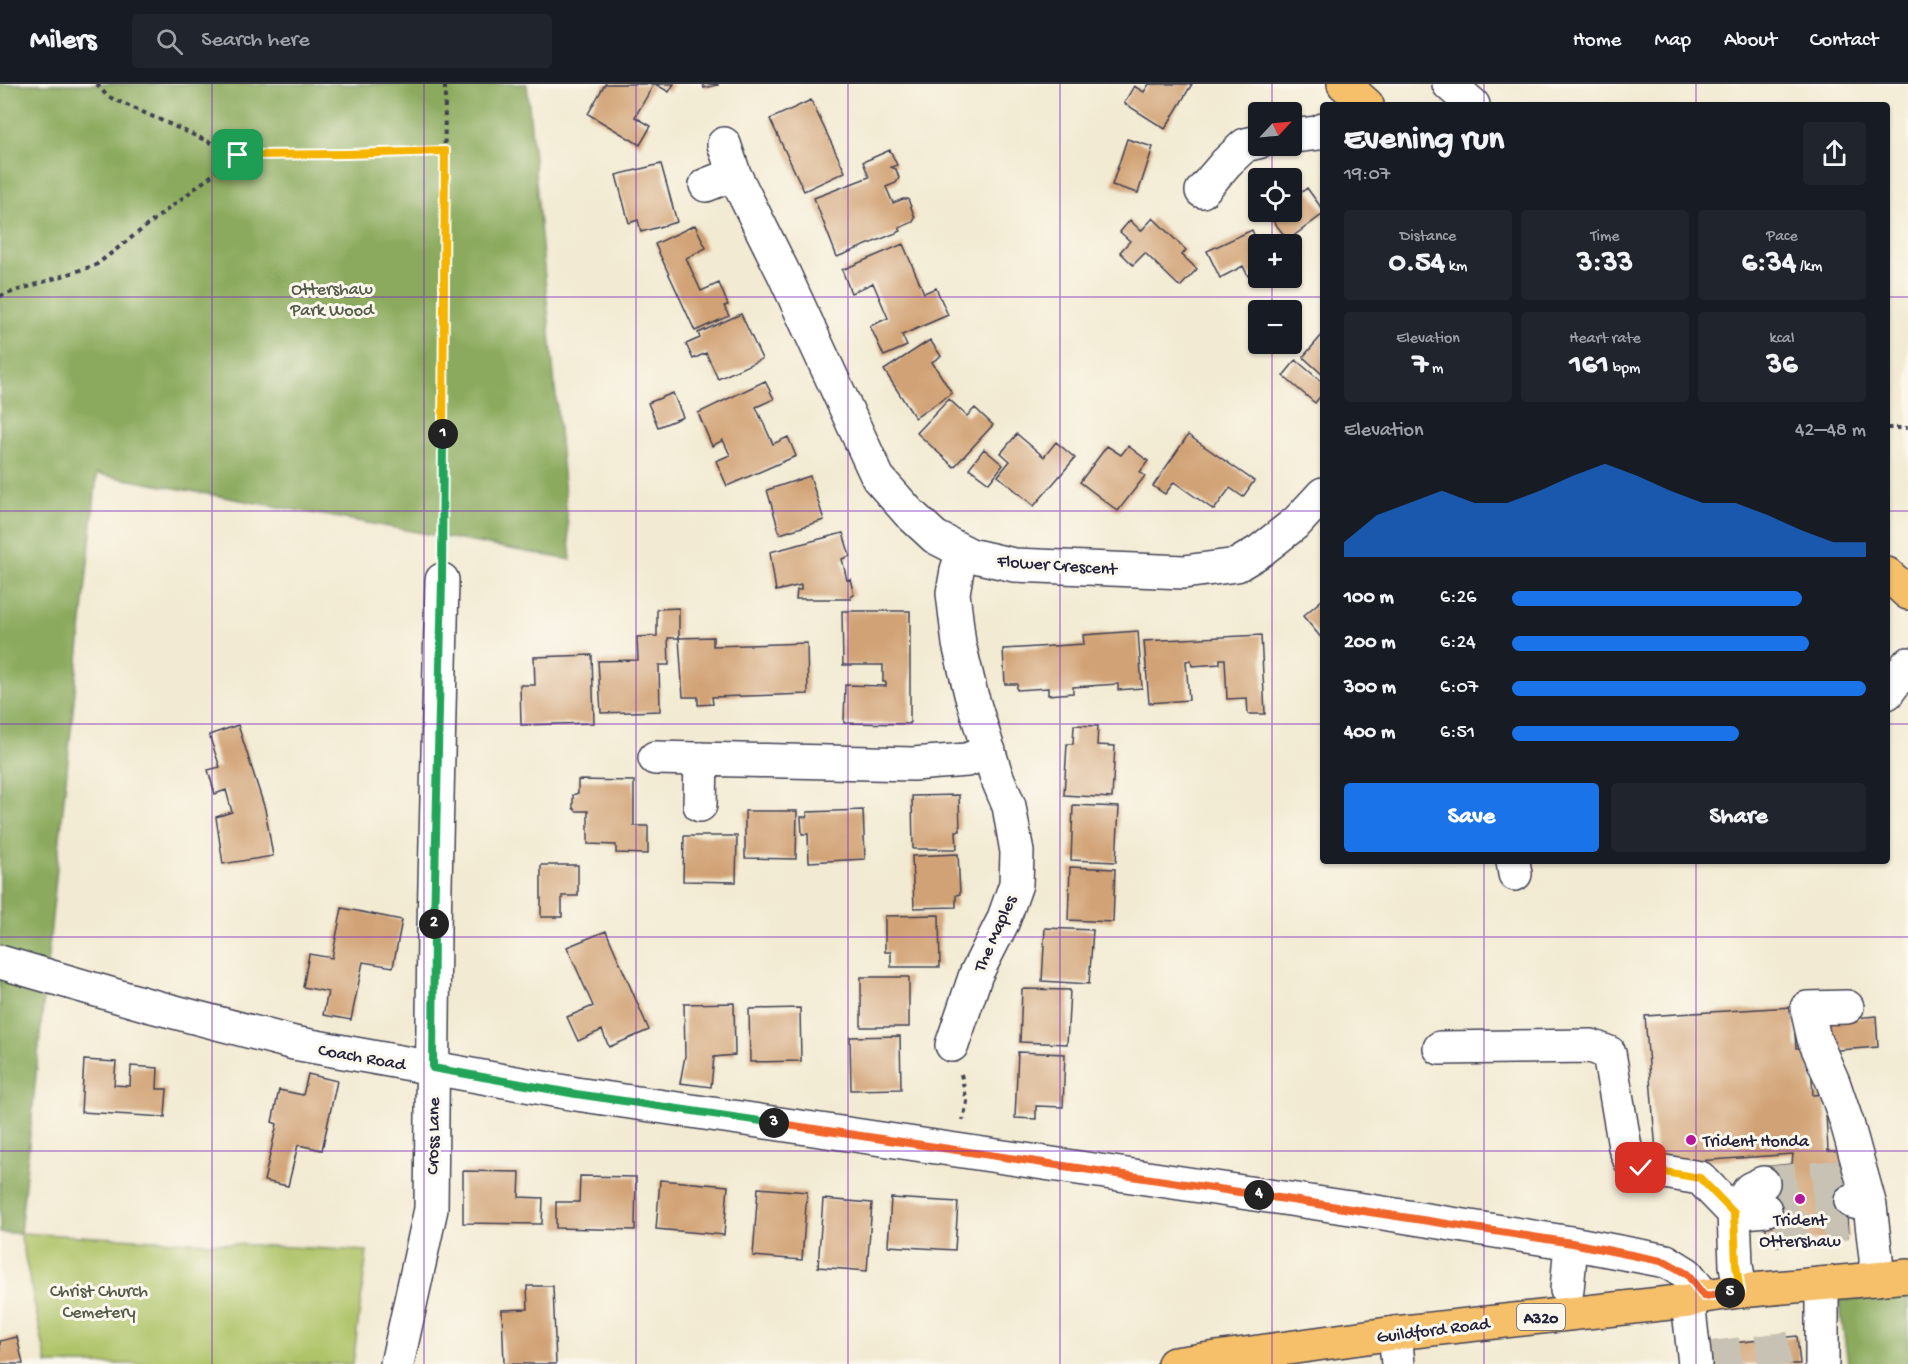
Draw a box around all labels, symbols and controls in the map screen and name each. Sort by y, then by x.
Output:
search box [132,14,552,68]
text: Milers [30,25,96,58]
icon: search [153,25,186,58]
text: Search here [201,28,310,54]
text: Home [1573,29,1621,54]
text: Map [1654,29,1691,54]
text: About [1724,29,1777,54]
text: Contact [1810,29,1878,54]
north arrow [1248,102,1302,156]
map controls [1248,102,1302,354]
text: Evening run [1344,122,1504,160]
button: share [1803,122,1866,185]
pin [212,129,263,180]
icon: arrive [221,138,254,171]
text: 19:07 [1344,164,1390,187]
button: locate [1248,168,1302,222]
text: Distance [1400,228,1456,247]
text: Time [1590,228,1620,247]
text: Pace [1766,228,1798,247]
button: + [1248,234,1302,288]
text: 0.54 [1389,247,1445,282]
text: 3:33 [1577,247,1633,282]
text: 6:34 [1742,247,1796,282]
text: km [1445,258,1467,277]
text: /km [1796,258,1822,277]
park label: Ottershaw Park Wood [289,280,375,322]
button: − [1248,300,1302,354]
text: Elevation [1396,330,1460,349]
text: Heart rate [1569,330,1641,349]
text: kcal [1770,330,1794,349]
text: 7 [1413,349,1428,384]
text: 161 [1570,349,1609,384]
text: 36 [1767,349,1797,384]
text: m [1428,360,1443,379]
text: bpm [1609,360,1640,379]
pin: 1 [428,419,458,449]
text: Elevation [1344,420,1424,443]
text: 42–48 m [1795,420,1866,443]
text: 1 [440,424,446,443]
street label: Flower Crescent [995,552,1119,581]
text: 100 m [1344,587,1394,610]
text: 6:26 [1440,587,1476,610]
text: 200 m [1344,632,1395,655]
text: 6:24 [1440,632,1476,655]
text: 300 m [1344,677,1396,700]
text: 6:07 [1440,677,1478,700]
text: 400 m [1344,722,1395,745]
text: 6:51 [1440,722,1475,745]
button: Save [1344,783,1599,852]
button: Share [1611,783,1866,852]
street label: The Maples [970,891,1023,976]
pin: 2 [419,909,449,939]
text: 2 [430,914,438,933]
street label: Coach Road [316,1040,408,1077]
street label: Cross Lane [423,1096,446,1175]
pin: 3 [759,1108,789,1138]
text: 3 [770,1113,778,1132]
place label: Trident Honda [1702,1132,1810,1153]
marker: Trident Honda [1684,1133,1698,1147]
pin [1615,1142,1666,1193]
icon: check [1624,1151,1657,1184]
pin: 4 [1244,1180,1274,1210]
text: 4 [1255,1185,1263,1204]
marker: Trident Ottershaw [1793,1192,1807,1206]
place label: Trident Ottershaw [1759,1211,1841,1253]
pin: 5 [1715,1278,1745,1308]
park label: Christ Church Cemetery [50,1282,148,1324]
text: 5 [1726,1283,1734,1302]
road number: A320 [1517,1304,1565,1330]
street label: Guildford Road [1376,1314,1492,1349]

